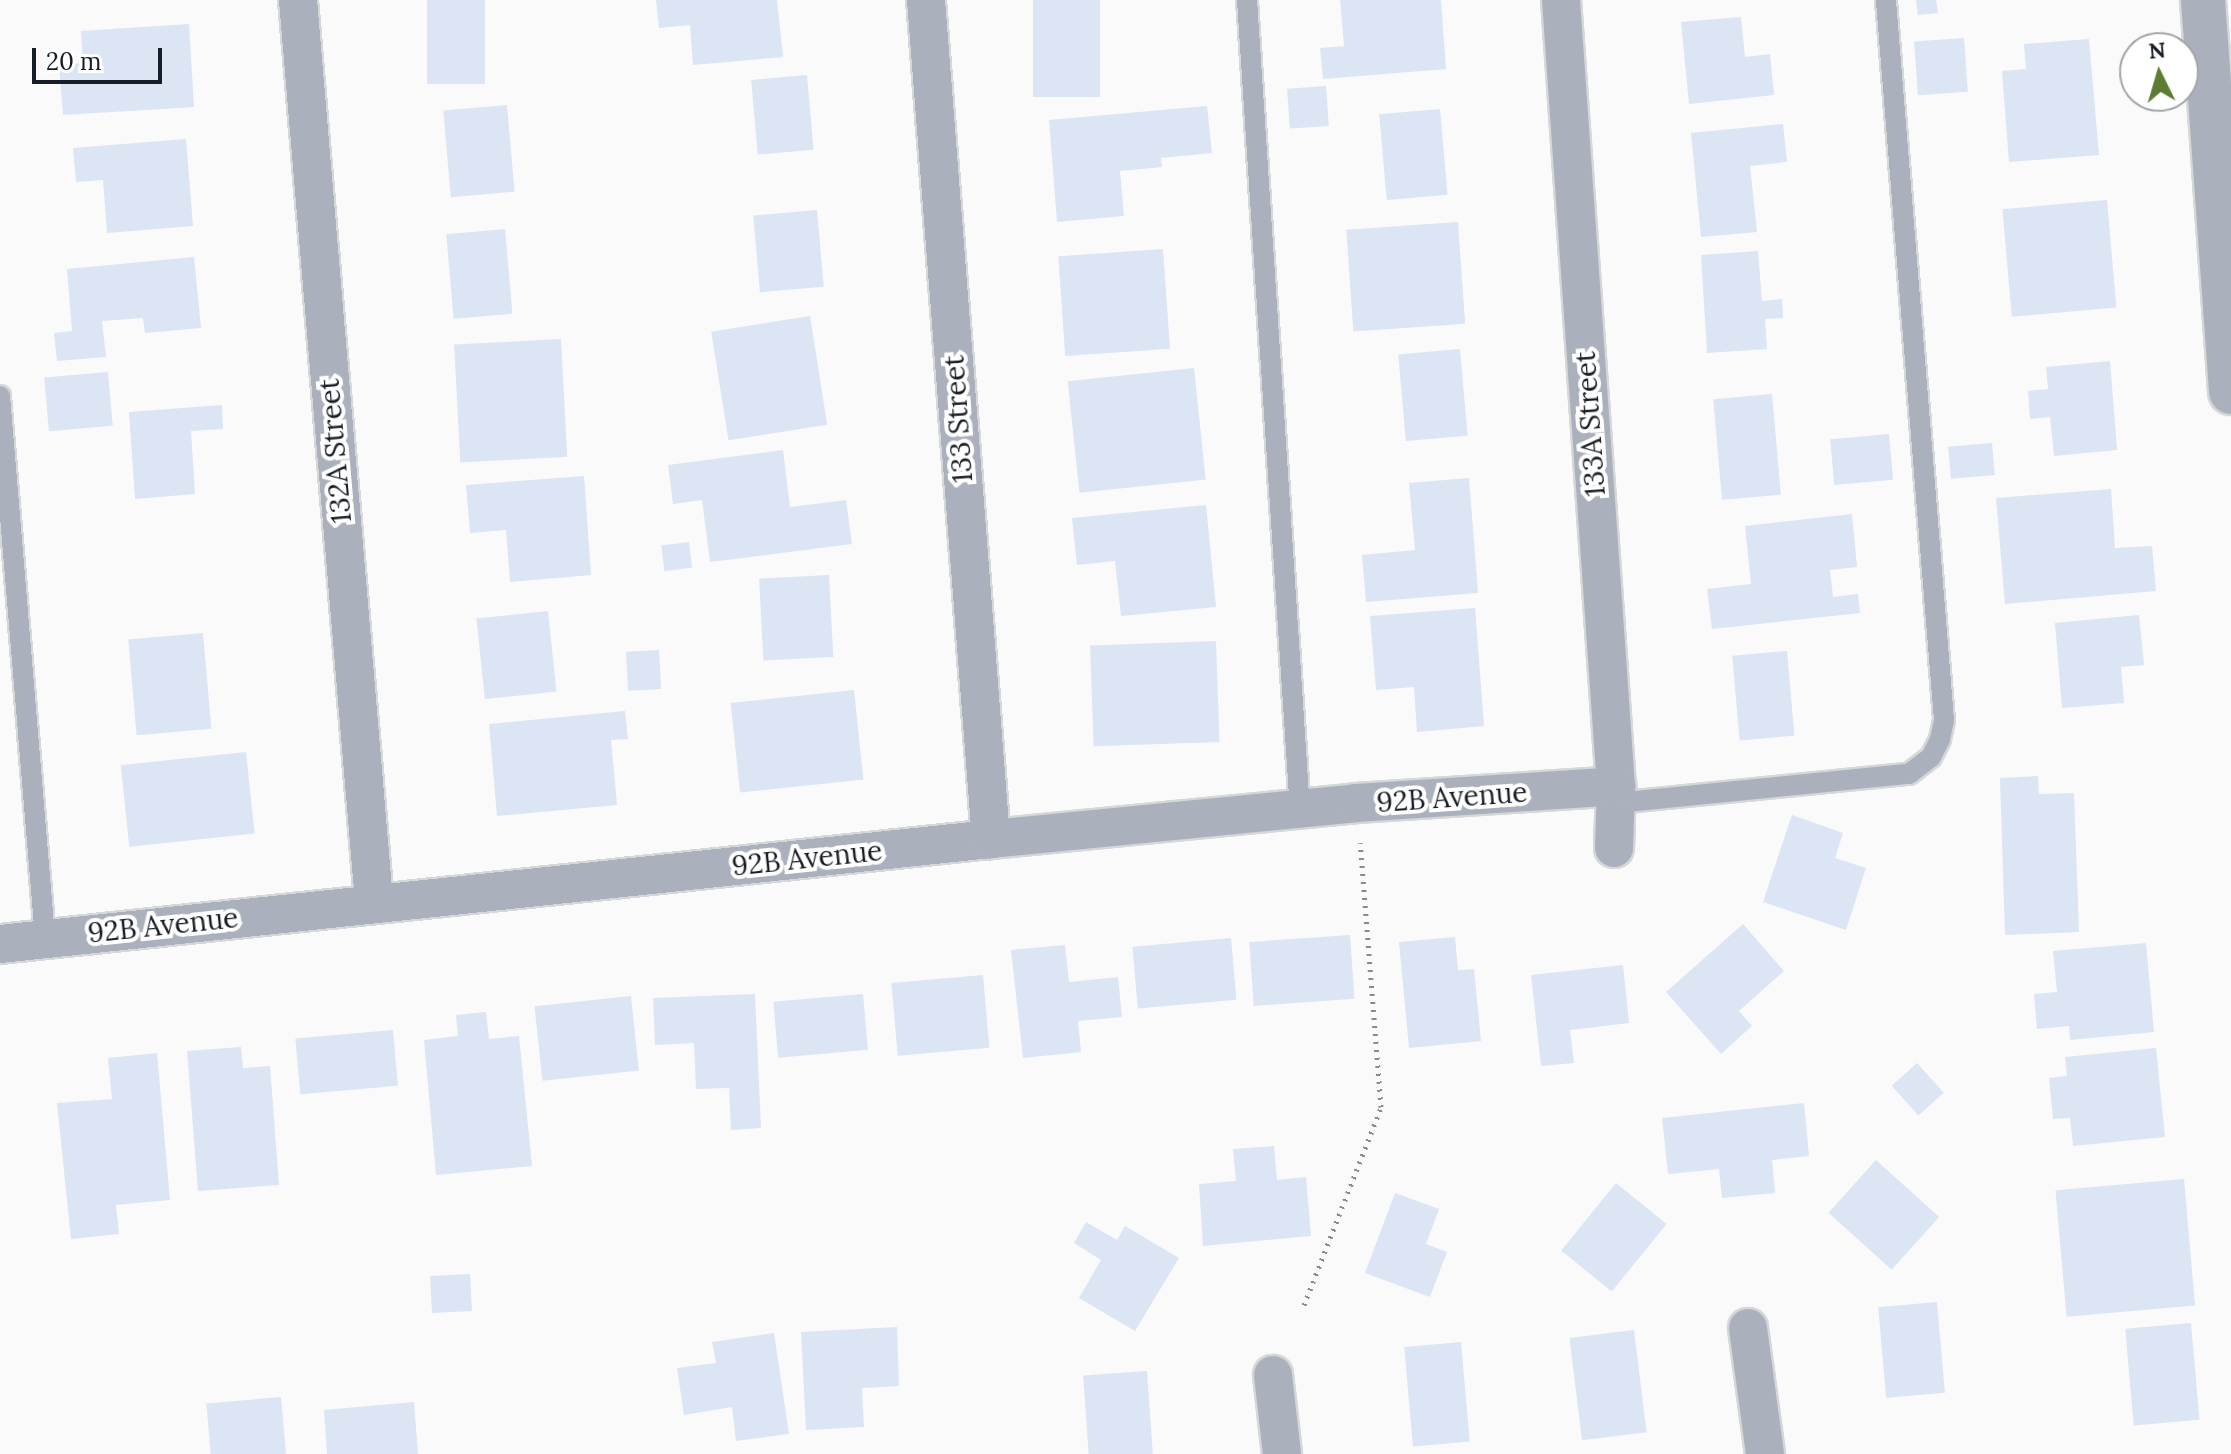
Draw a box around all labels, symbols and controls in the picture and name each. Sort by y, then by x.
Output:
scale bar [36,32,166,82]
north arrow [2119,32,2199,112]
text: N [2147,35,2167,65]
text: 20 m [46,46,102,77]
street label: 133A Street [1568,350,1612,498]
street label: 133 Street [937,354,979,484]
street label: 132A Street [312,377,358,525]
street label: 92B Avenue [1375,775,1529,819]
street label: 92B Avenue [730,833,884,883]
street label: 92B Avenue [86,900,240,950]

